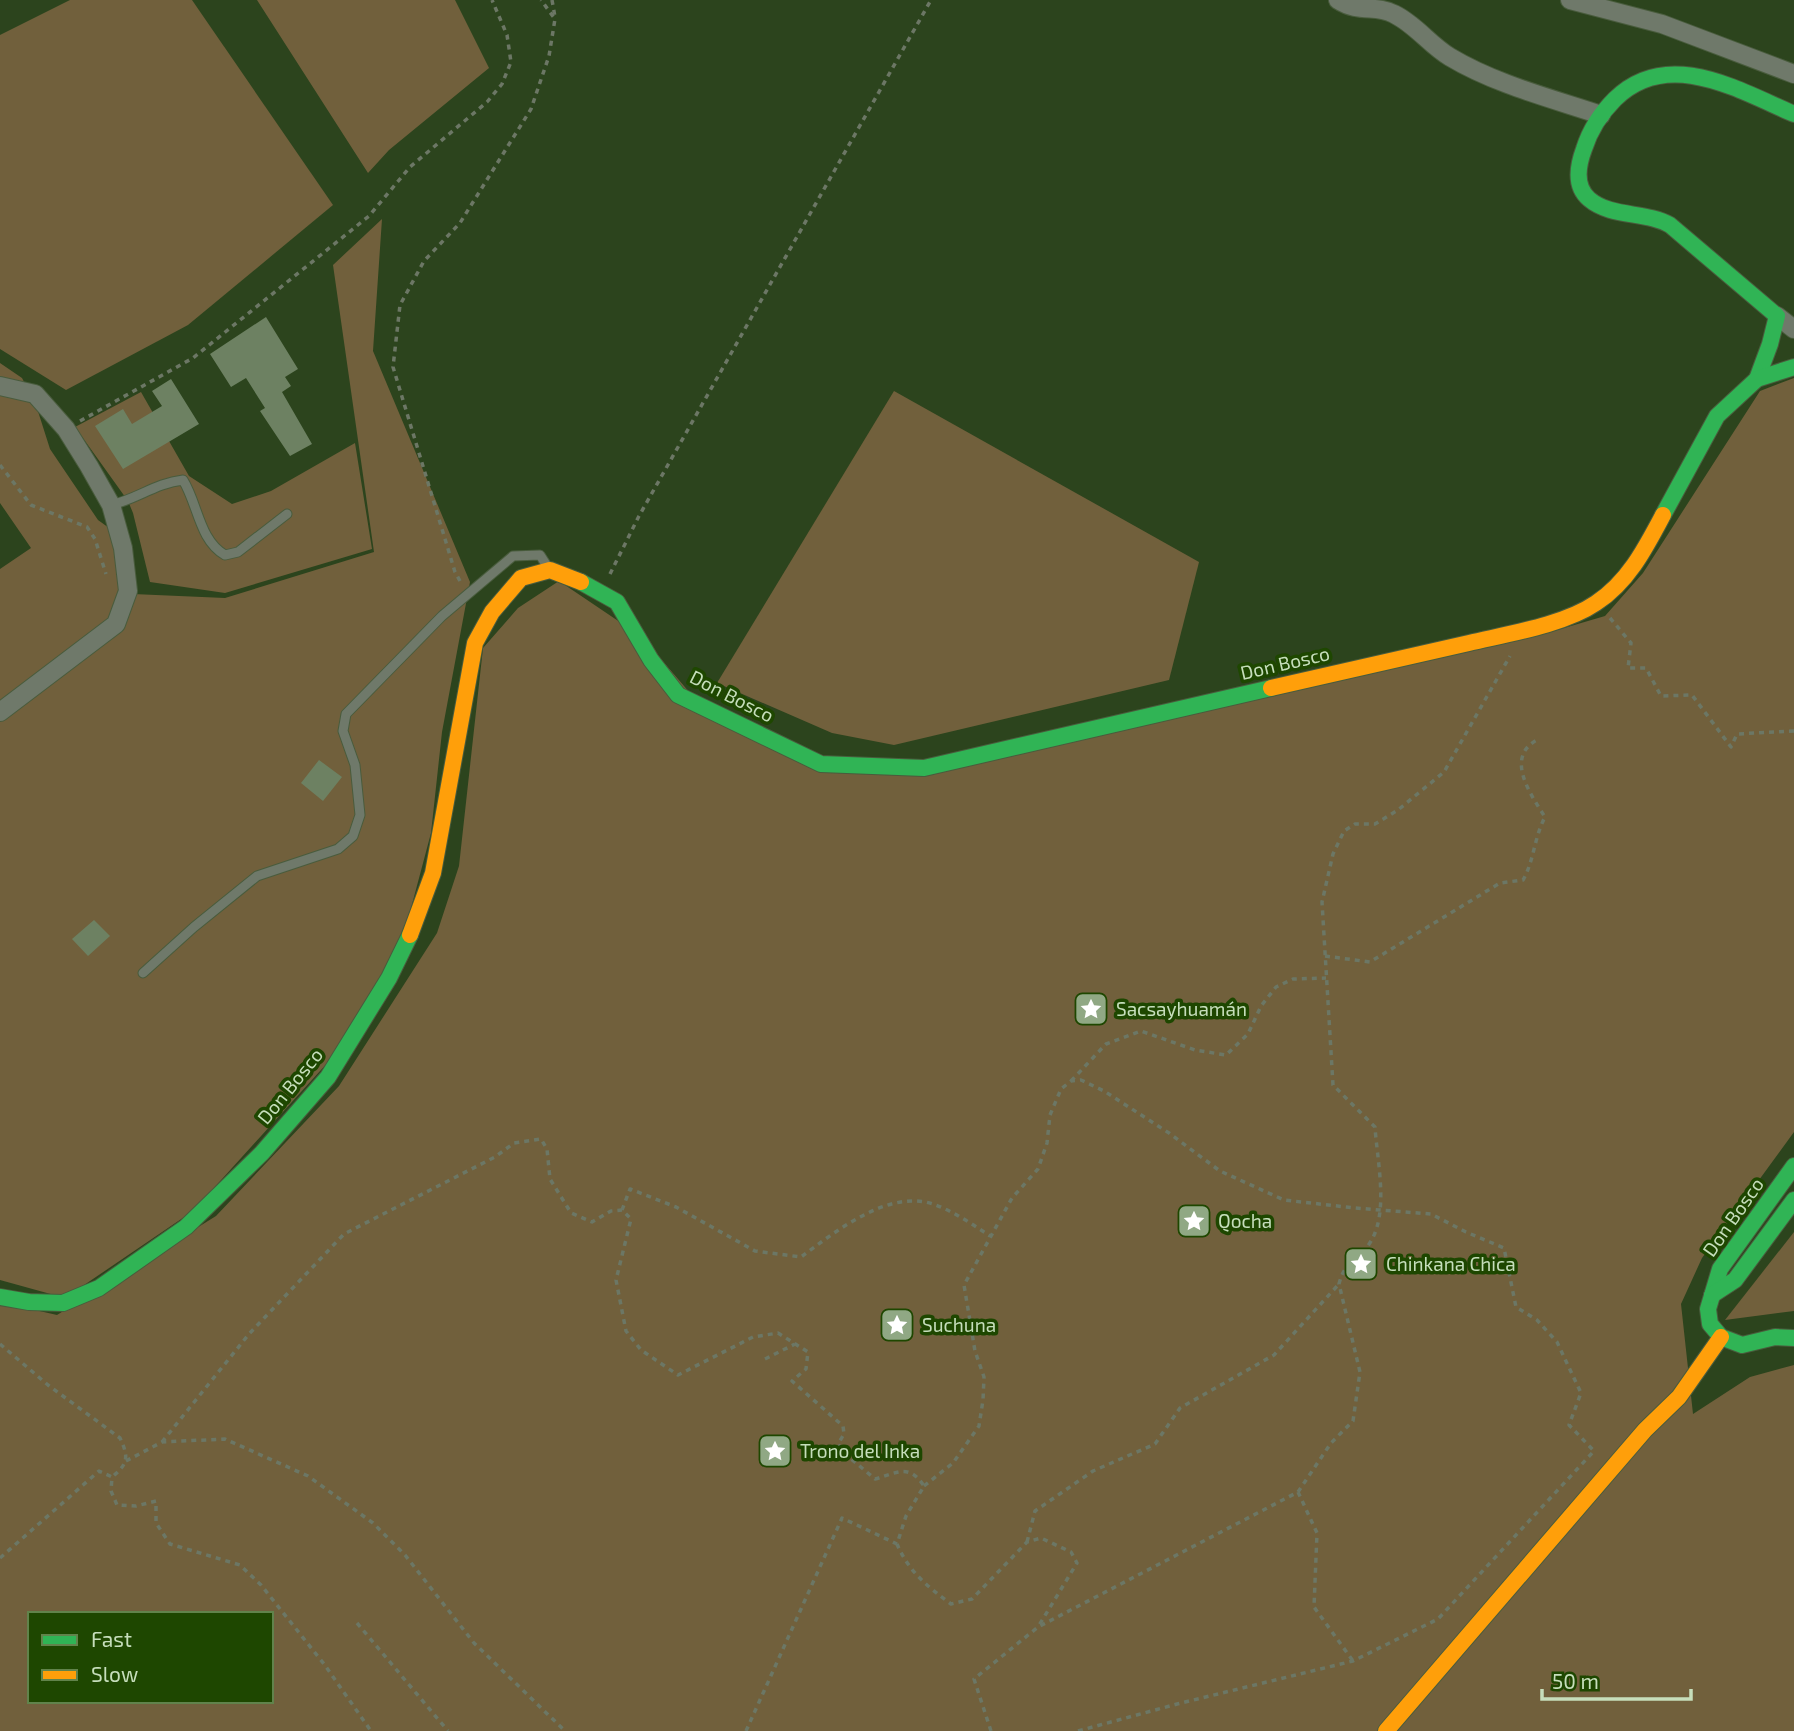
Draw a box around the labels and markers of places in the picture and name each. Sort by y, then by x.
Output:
place icon: Sacsayhuamán [1072,990,1110,1028]
place label: Sacsayhuamán [1116,997,1247,1020]
place icon: Qocha [1175,1202,1213,1240]
place label: Qocha [1218,1209,1272,1232]
place icon: Chinkana Chica [1342,1245,1380,1283]
place label: Chinkana Chica [1386,1252,1516,1275]
place icon: Suchuna [878,1306,916,1344]
place label: Suchuna [922,1313,996,1336]
place icon: Trono del Inka [756,1432,794,1470]
place label: Trono del Inka [800,1439,920,1462]

